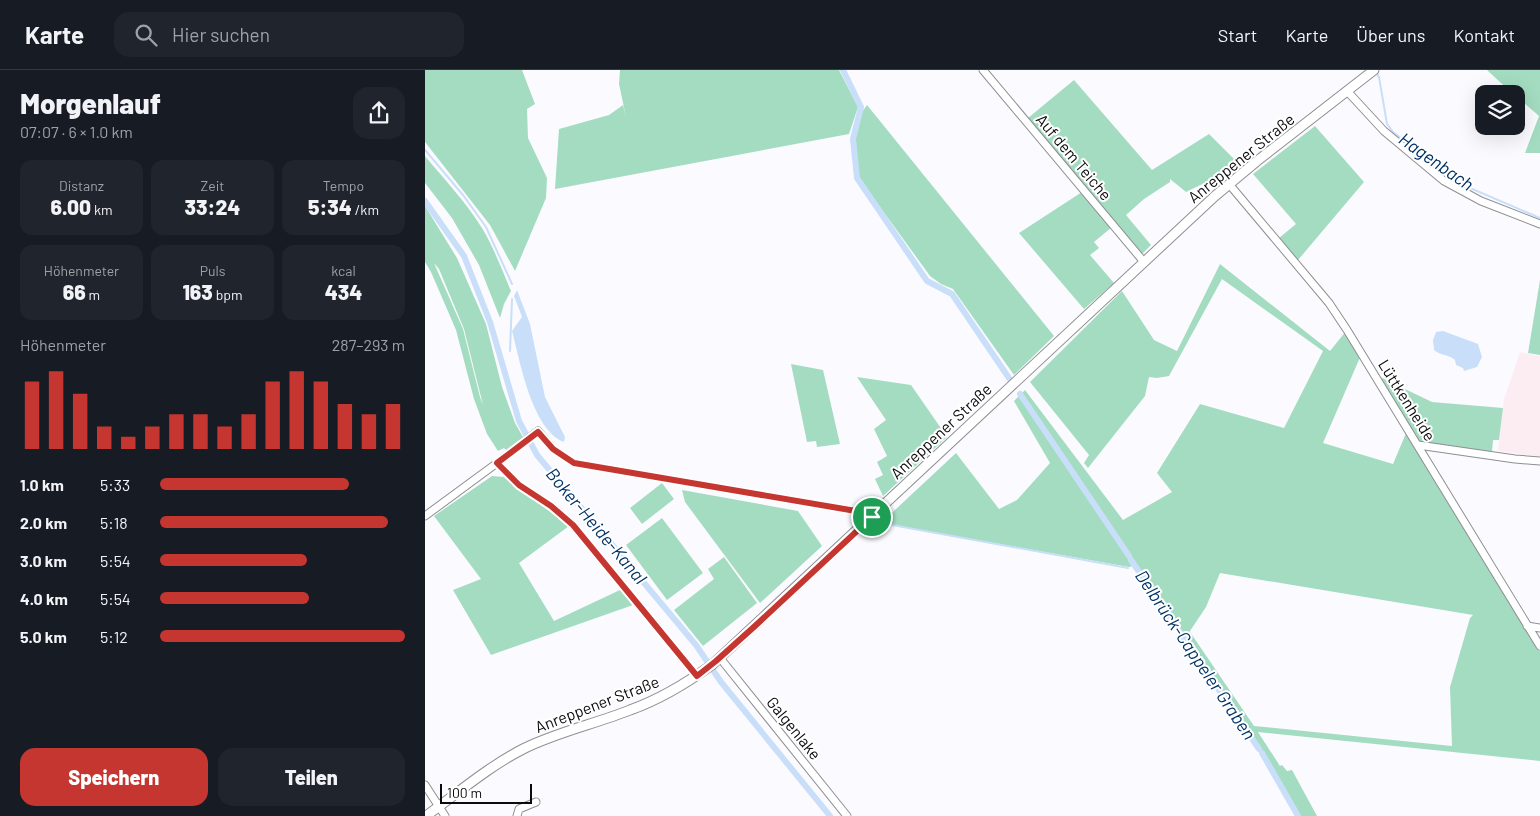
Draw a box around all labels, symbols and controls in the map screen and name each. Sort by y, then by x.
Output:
search box [114,12,464,57]
text: Karte [25,20,84,49]
icon: search [132,21,160,49]
text: Hier suchen [172,23,270,46]
text: Start [1218,24,1257,46]
text: Karte [1285,24,1328,46]
text: Über uns [1356,24,1425,46]
text: Kontakt [1453,24,1515,46]
map controls [1475,85,1525,135]
button: layers [1475,85,1525,135]
text: Morgenlauf [20,86,161,120]
button: share [353,87,405,139]
street label: Anreppener Straße [1184,109,1298,206]
street label: Auf dem Teiche [1033,110,1116,204]
text: 07:07 · 6 × 1.0 km [20,122,133,141]
water label: Hagenbach [1395,127,1478,195]
text: Distanz [59,177,104,194]
text: Zeit [201,177,224,194]
text: Tempo [323,177,364,194]
text: 6.00 [51,194,91,219]
text: 33:24 [185,194,240,219]
text: 5:34 [308,194,352,219]
text: km [91,201,112,218]
text: /km [352,201,379,218]
text: Höhenmeter [44,262,119,279]
text: Puls [200,262,225,279]
text: kcal [331,262,356,279]
text: 66 [63,279,86,304]
text: 163 [182,279,213,304]
text: 434 [325,279,362,304]
text: m [86,286,100,303]
text: bpm [213,286,243,303]
text: Höhenmeter [20,335,106,354]
text: 287–293 m [332,335,405,354]
street label: Lüttkenheide [1375,355,1440,444]
street label: Anreppener Straße [886,379,995,482]
water label: Boker-Heide-Kanal [542,463,652,588]
text: 1.0 km [20,475,64,494]
text: 5:33 [100,475,130,494]
pin [851,496,893,538]
icon: arrive [858,503,886,531]
text: 2.0 km [20,513,67,532]
text: 5:18 [100,513,128,532]
text: 3.0 km [20,551,67,570]
text: 5:54 [100,551,131,570]
water label: Delbrück-Cappeler Graben [1131,565,1261,743]
text: 4.0 km [20,589,68,608]
text: 5:54 [100,589,131,608]
text: 5.0 km [20,627,67,646]
text: 5:12 [100,627,128,646]
street label: Anreppener Straße [532,671,662,736]
street label: Galgenlake [763,692,825,763]
button: Speichern [20,748,208,806]
button: Teilen [218,748,405,806]
scale bar [440,781,533,804]
text: 100 m [447,784,482,801]

